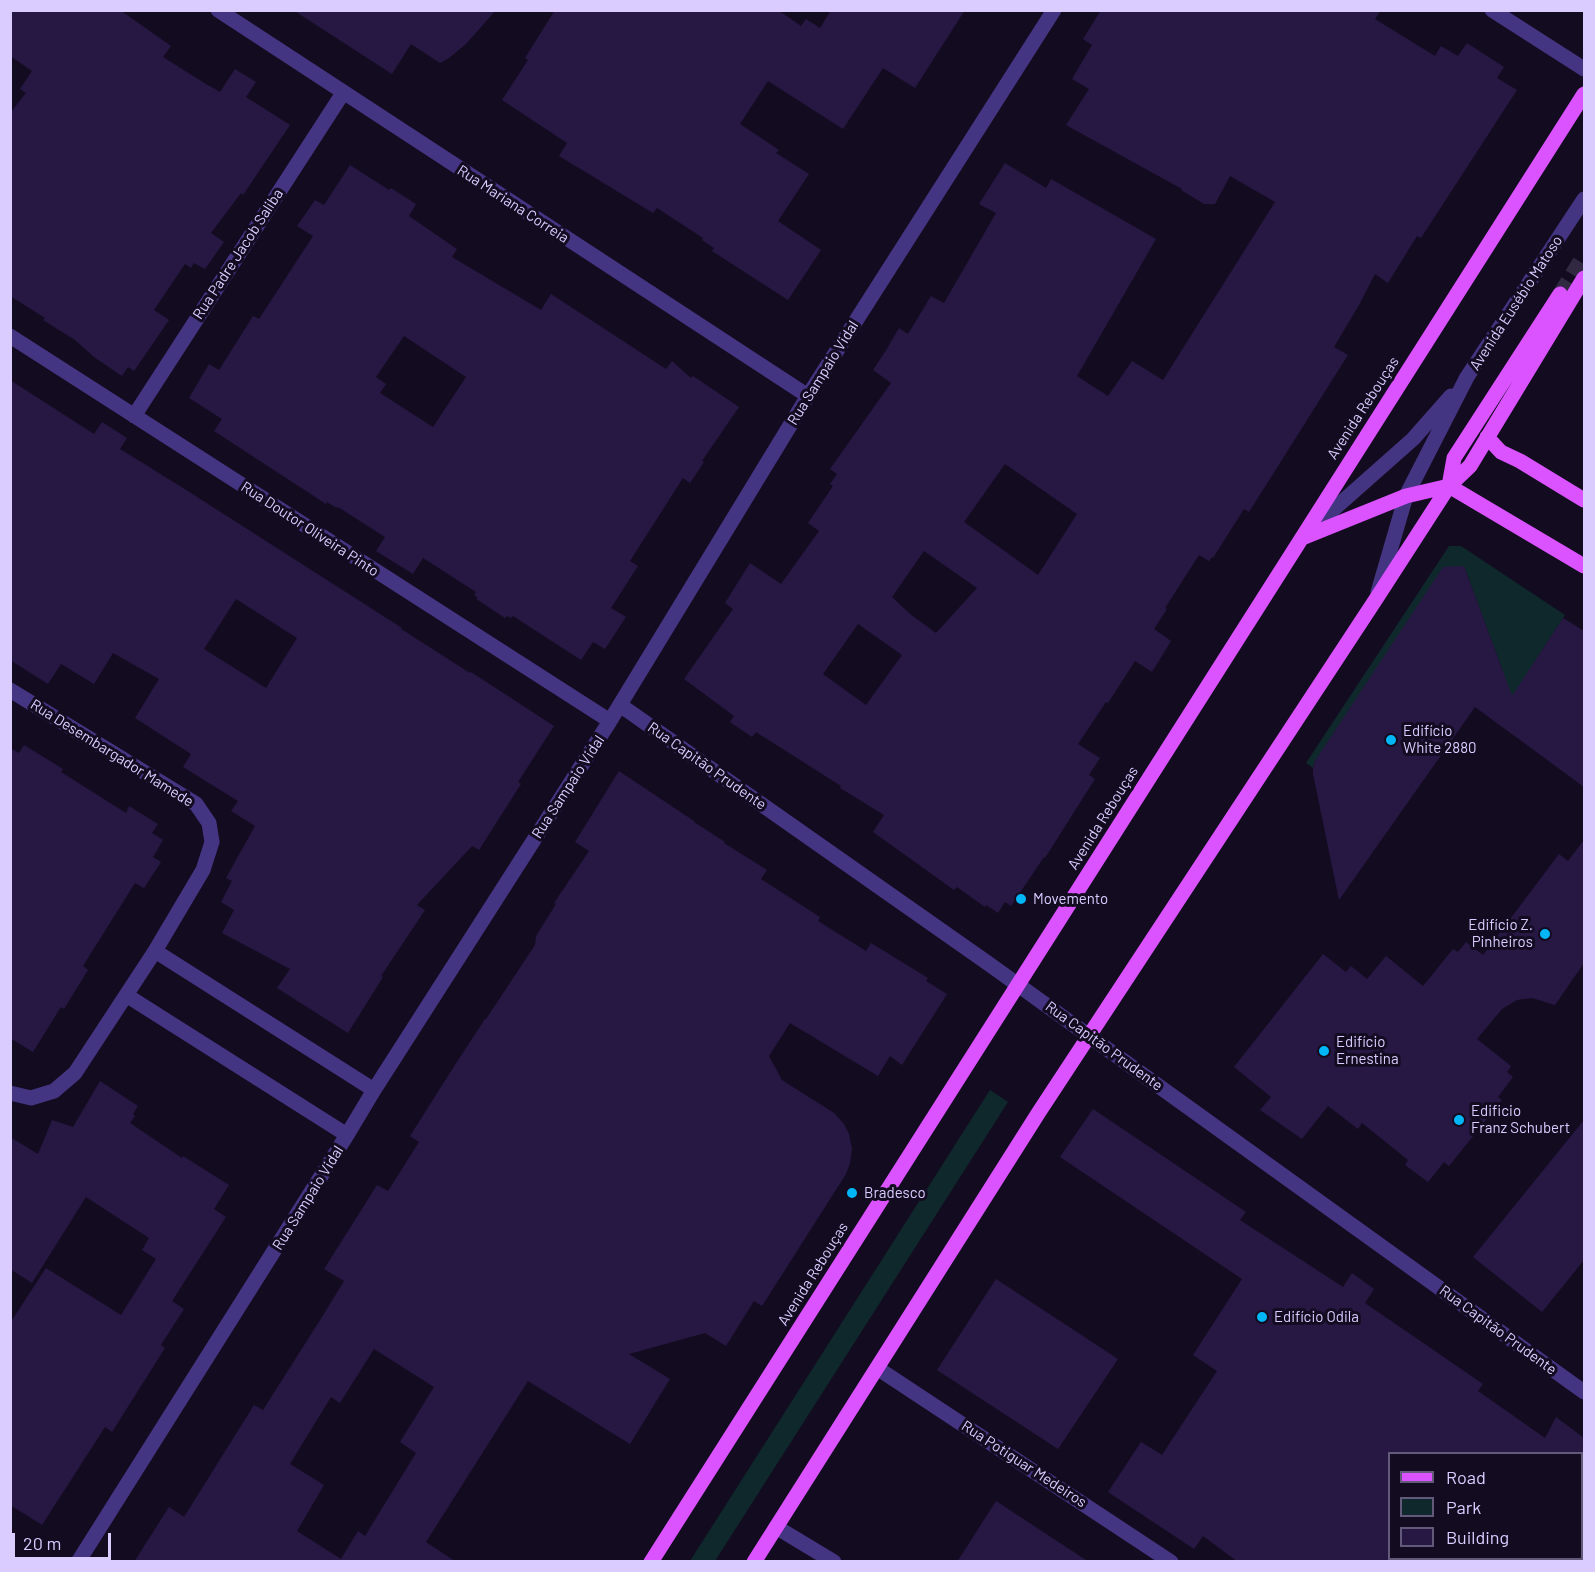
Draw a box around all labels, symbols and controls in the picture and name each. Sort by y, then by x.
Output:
street label: Rua Mariana Correia [454,161,572,247]
street label: Rua Padre Jacob Saliba [189,185,287,323]
street label: Avenida Eusébio Matoso [1466,232,1566,374]
street label: Rua Sampaio Vidal [784,318,862,428]
street label: Avenida Rebouças [1323,353,1403,463]
street label: Rua Doutor Oliveira Pinto [238,478,382,580]
street label: Rua Desembargador Mamede [27,695,197,811]
street label: Rua Capitão Prudente [644,718,770,814]
place label: Edifício White 2880 [1403,722,1476,757]
street label: Rua Sampaio Vidal [528,732,608,842]
marker: Edifício White 2880 [1384,733,1398,747]
street label: Avenida Rebouças [1064,763,1142,873]
place label: Movemento [1033,890,1108,908]
marker: Movemento [1014,892,1028,906]
place label: Edifício Z. Pinheiros [1468,916,1533,951]
marker: Edifício Z. Pinheiros [1538,927,1552,941]
street label: Rua Capitão Prudente [1042,997,1166,1095]
place label: Edifício Ernestina [1336,1033,1399,1068]
marker: Edifício Ernestina [1317,1044,1331,1058]
place label: Edificio Franz Schubert [1471,1102,1570,1137]
marker: Edificio Franz Schubert [1452,1113,1466,1127]
street label: Rua Sampaio Vidal [269,1143,347,1253]
place label: Bradesco [864,1184,926,1202]
marker: Bradesco [845,1186,859,1200]
street label: Avenida Rebouças [774,1219,852,1329]
street label: Rua Capitão Prudente [1436,1281,1560,1379]
place label: Edifício Odila [1274,1308,1359,1326]
marker: Edifício Odila [1255,1310,1269,1324]
street label: Rua Potiguar Medeiros [958,1417,1090,1511]
legend [1388,1452,1583,1560]
text: Road [1446,1466,1486,1488]
text: Park [1446,1496,1481,1518]
scale bar [15,1521,114,1559]
text: Building [1446,1526,1509,1548]
text: 20 m [23,1532,61,1554]

